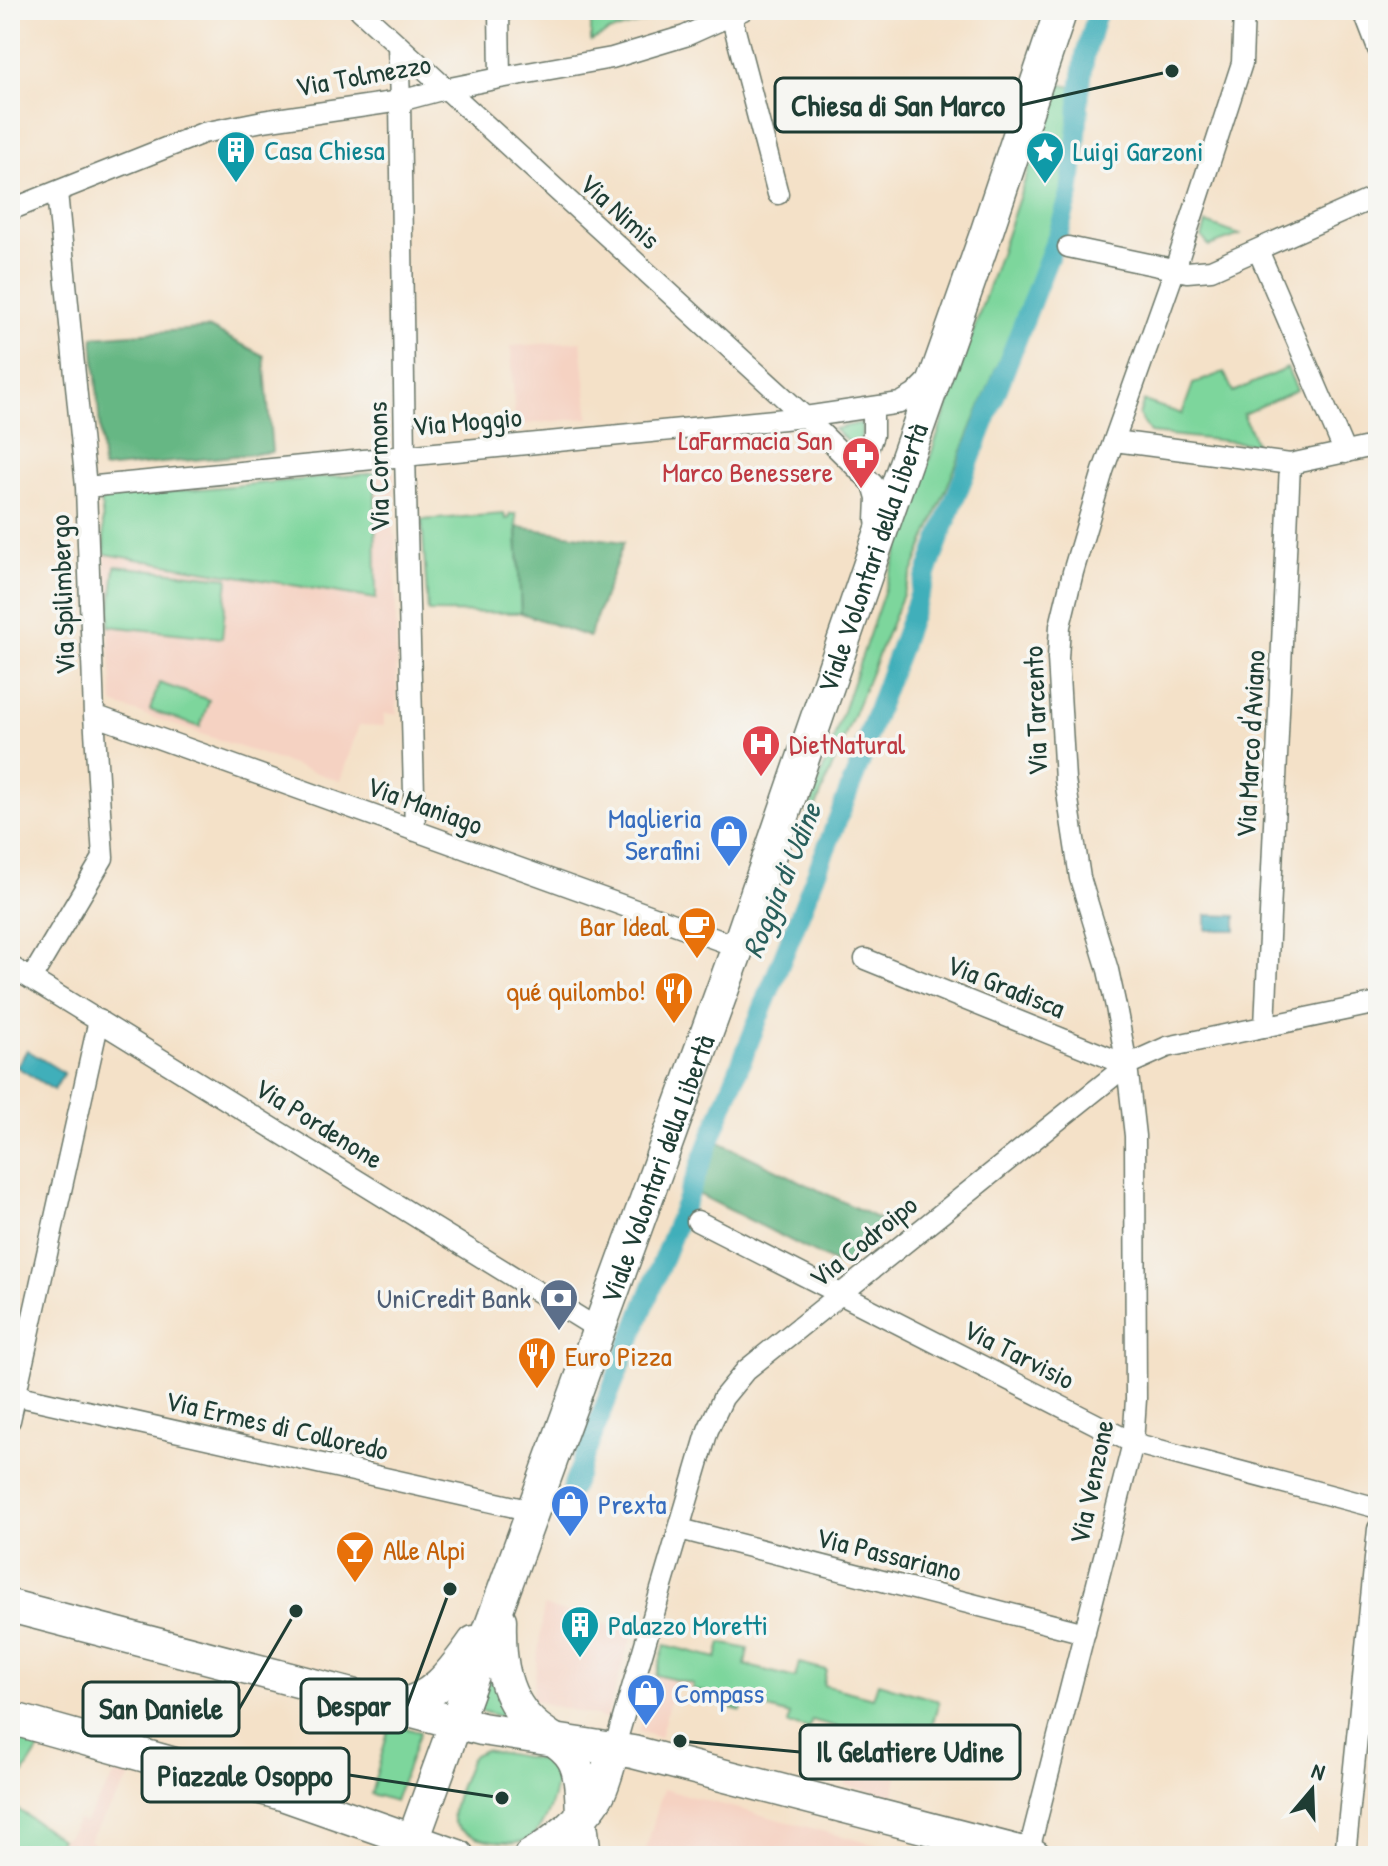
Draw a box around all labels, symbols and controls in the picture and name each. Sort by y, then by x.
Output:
street label: Via Tolmezzo [292,44,434,106]
callout: Chiesa di San Marco [775,78,1021,132]
text: Chiesa di San Marco [791,85,1005,125]
building icon: Casa Chiesa [215,129,257,184]
place icon: Luigi Garzoni [1024,130,1066,185]
place label: Casa Chiesa [264,131,385,169]
place label: Luigi Garzoni [1073,132,1203,170]
street label: Via Nimis [571,165,669,257]
street label: Via Moggio [411,397,523,445]
street label: Via Cormons [358,401,398,533]
street label: Viale Volontari della Libertà [808,418,937,698]
place label: LaFarmacia San Marco Benessere [662,421,833,491]
pharmacy icon: LaFarmacia San Marco Benessere [840,435,882,490]
street label: Via Spilimbergo [40,514,84,676]
street label: Via Tarcento [1014,645,1056,777]
street label: Via Marco d'Aviano [1226,649,1274,839]
hospital icon: DietNatural [740,723,782,778]
place label: DietNatural [789,725,906,763]
street label: Via Maniago [362,767,488,843]
water label: Roggia di Udine [732,796,831,964]
place label: Maglieria Serafini [608,799,701,869]
shop icon: Maglieria Serafini [708,813,750,868]
cafe icon: Bar Ideal [676,905,718,960]
place label: Bar Ideal [580,907,670,945]
street label: Via Gradisca [941,945,1071,1027]
restaurant icon: qué quilombo! [653,970,695,1025]
place label: qué quilombo! [506,972,646,1010]
street label: Viale Volontari della Libertà [591,1030,723,1309]
street label: Via Pordenone [248,1069,390,1177]
street label: Via Codroipo [801,1186,925,1296]
bank icon: UniCredit Bank [538,1277,580,1332]
place label: UniCredit Bank [377,1279,531,1317]
street label: Via Tarvisio [957,1310,1081,1398]
restaurant icon: Euro Pizza [516,1335,558,1390]
place label: Euro Pizza [565,1337,672,1375]
street label: Via Ermes di Colloredo [162,1381,392,1469]
street label: Via Venzone [1059,1416,1123,1548]
shop icon: Prexta [549,1483,591,1538]
place label: Prexta [598,1485,667,1523]
street label: Via Passariano [812,1518,966,1590]
bar icon: Alle Alpi [334,1529,376,1584]
place label: Alle Alpi [383,1531,466,1569]
building icon: Palazzo Moretti [559,1604,601,1659]
place label: Palazzo Moretti [608,1606,768,1644]
shop icon: Compass [625,1672,667,1727]
place label: Compass [674,1674,764,1712]
callout: Despar [301,1679,407,1733]
callout: San Daniele [83,1682,239,1736]
text: Despar [317,1685,391,1726]
text: San Daniele [99,1688,223,1728]
callout: Il Gelatiere Udine [800,1725,1020,1779]
text: Il Gelatiere Udine [816,1731,1004,1771]
callout: Piazzale Osoppo [142,1748,349,1802]
north arrow [1272,1750,1352,1830]
text: Piazzale Osoppo [157,1755,333,1796]
text: N [1308,1755,1329,1787]

